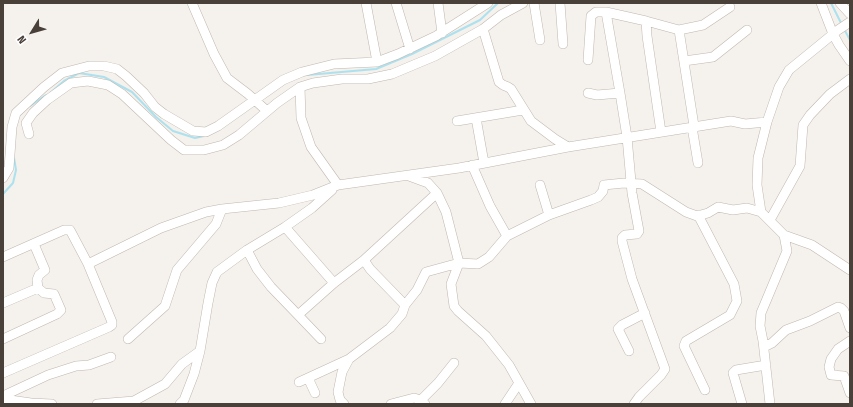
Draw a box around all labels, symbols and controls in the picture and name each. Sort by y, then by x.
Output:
north arrow [12,12,52,52]
text: N [15,33,29,46]

